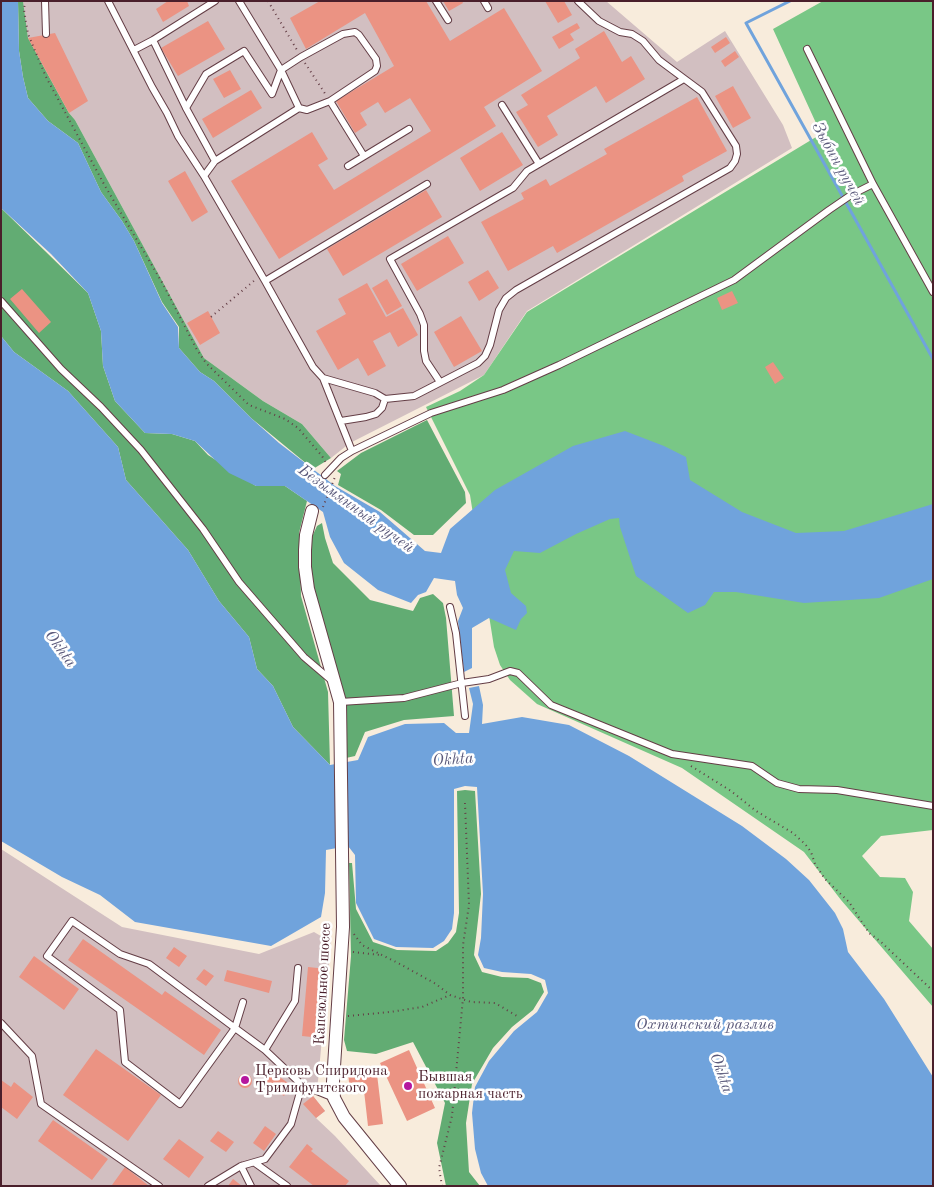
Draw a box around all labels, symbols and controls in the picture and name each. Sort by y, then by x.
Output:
water label: Зыбин ручей [807,119,869,209]
water label: Безымянный ручей [295,461,417,557]
water label: Okhta [40,627,80,671]
water label: Okhta [432,749,474,771]
street label: Капсюльное шоссе [311,922,335,1046]
water label: Охтинский разлив [636,1015,774,1035]
water label: Okhta [705,1050,737,1096]
place label: Церковь Спиридона Тримифунтского [255,1062,388,1097]
place label: Бывшая пожарная часть [418,1068,523,1103]
marker: Церковь Спиридона Тримифунтского [239,1074,251,1086]
marker: Бывшая пожарная часть [402,1080,414,1092]

